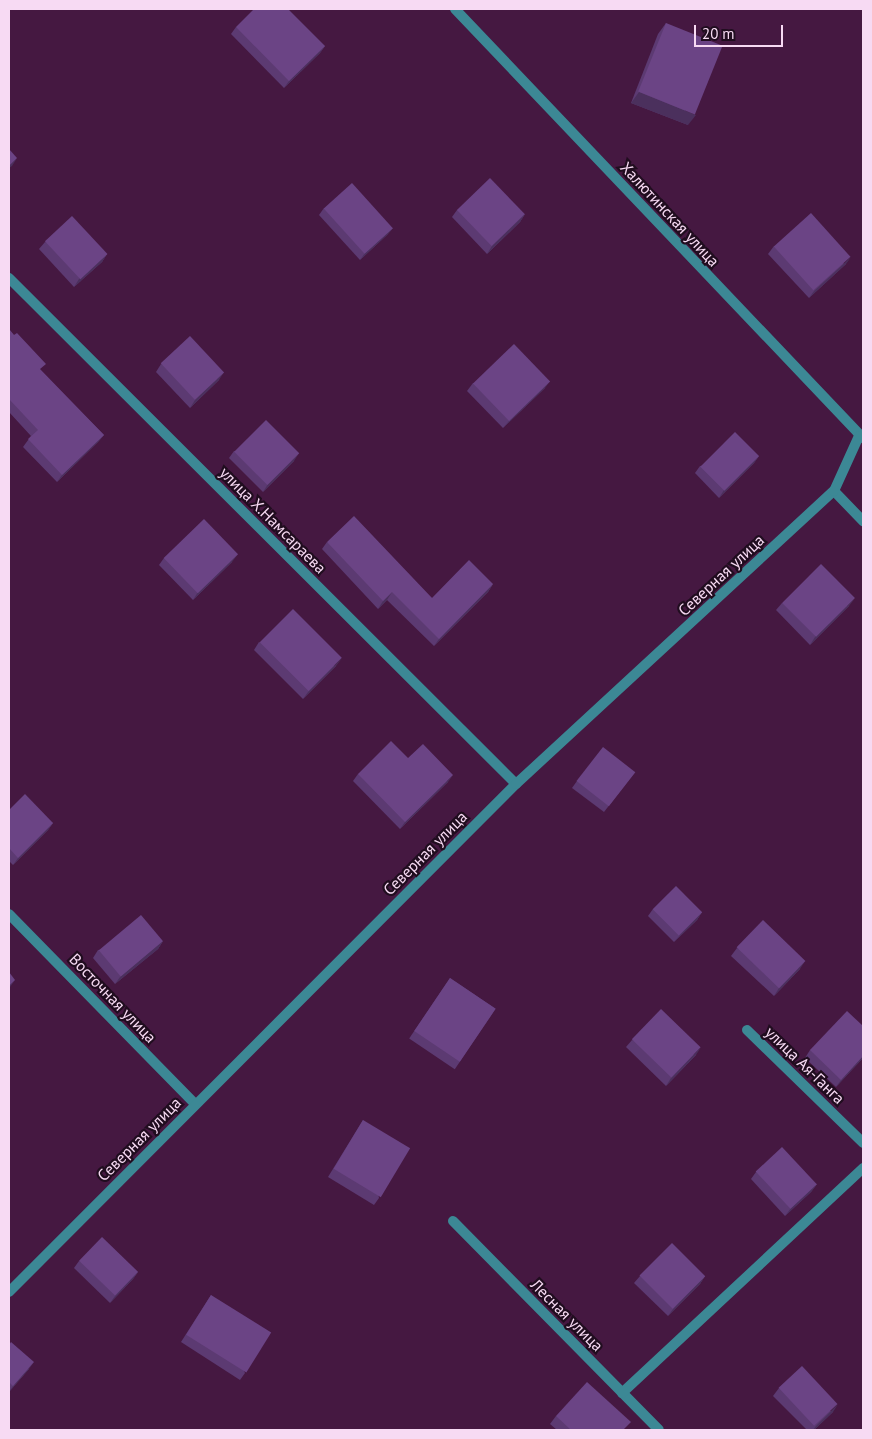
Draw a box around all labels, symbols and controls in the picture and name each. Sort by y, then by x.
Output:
scale bar [697,15,786,47]
text: 20 m [702,24,735,43]
street label: Халютинская улица [617,158,723,270]
street label: улица Х.Намсараева [216,463,330,577]
street label: Северная улица [674,530,768,620]
street label: Северная улица [379,807,471,899]
street label: Восточная улица [66,949,160,1047]
street label: улица Ая-Ганга [761,1022,849,1108]
street label: Северная улица [93,1093,185,1185]
street label: Лесная улица [527,1275,607,1355]

